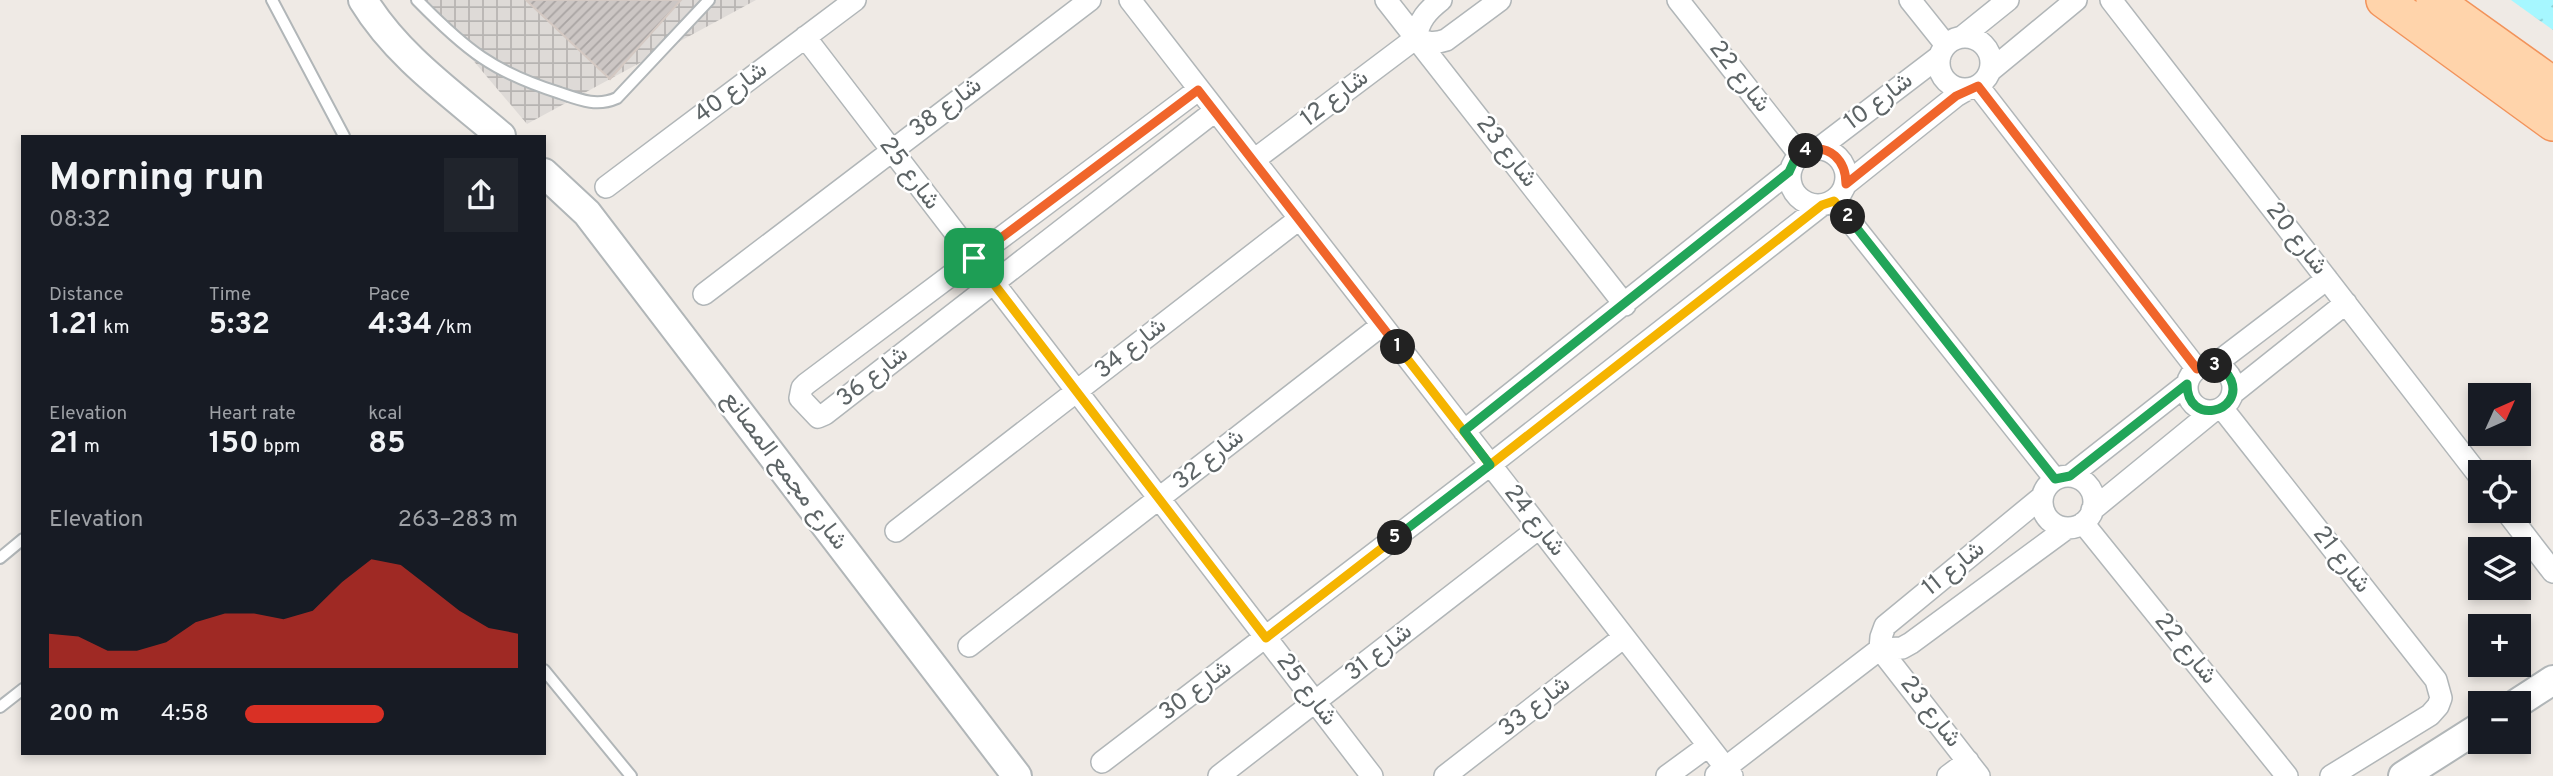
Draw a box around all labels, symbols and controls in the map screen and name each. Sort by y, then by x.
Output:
street label: شارع 22 [1702,35,1776,119]
street label: شارع 40 [688,56,774,130]
street label: شارع 12 [1295,64,1375,134]
street label: شارع 10 [1839,66,1919,138]
street label: شارع 38 [904,71,988,145]
street label: شارع 23 [1469,110,1543,194]
street label: شارع 25 [872,132,946,216]
pin: 4 [1788,134,1824,168]
text: 4 [1799,138,1812,162]
text: Morning run [49,155,265,204]
button: share [444,158,518,232]
street label: شارع 20 [2258,197,2334,281]
pin: 2 [1830,200,1866,234]
text: 2 [1842,204,1853,228]
text: 08:32 [49,206,110,235]
pin [944,228,1004,288]
icon: arrive [955,239,993,277]
text: Distance [49,283,124,307]
text: Time [209,283,251,307]
text: Pace [368,283,410,307]
text: 1.21 [49,307,99,344]
text: 5:32 [209,307,270,344]
text: 4:34 [368,307,432,344]
street label: شارع 34 [1089,312,1173,386]
text: km [99,316,130,340]
text: /km [432,316,472,340]
pin: 1 [1380,330,1416,364]
text: 1 [1394,334,1401,358]
street label: شارع 36 [831,340,915,414]
pin: 3 [2198,348,2232,384]
text: 3 [2209,353,2220,377]
north arrow [2468,383,2530,446]
map controls [2468,383,2531,754]
street label: شارع مجمع المصانع [714,386,854,556]
text: Elevation [49,402,127,426]
text: Heart rate [209,402,296,426]
text: kcal [368,402,402,426]
street label: شارع 32 [1167,423,1251,497]
text: 21 [49,426,79,463]
text: 150 [209,426,259,463]
text: 85 [368,426,406,463]
text: m [79,435,100,459]
text: bpm [259,435,300,459]
button: locate [2468,460,2531,523]
street label: شارع 24 [1497,479,1571,563]
text: Elevation [49,506,144,535]
text: 263–283 m [398,506,518,535]
pin: 5 [1378,520,1412,556]
street label: شارع 21 [2305,520,2377,600]
text: 5 [1389,525,1400,549]
street label: شارع 11 [1917,535,1991,603]
button: layers [2468,537,2531,600]
street label: شارع 22 [2147,607,2223,691]
button: + [2468,614,2531,677]
street label: شارع 31 [1339,617,1419,689]
street label: شارع 25 [1269,648,1343,732]
street label: شارع 30 [1154,654,1238,728]
street label: شارع 33 [1493,670,1577,744]
street label: شارع 23 [1893,670,1967,754]
button: − [2468,691,2531,754]
text: 200 m [49,700,119,729]
text: 4:58 [161,700,209,729]

